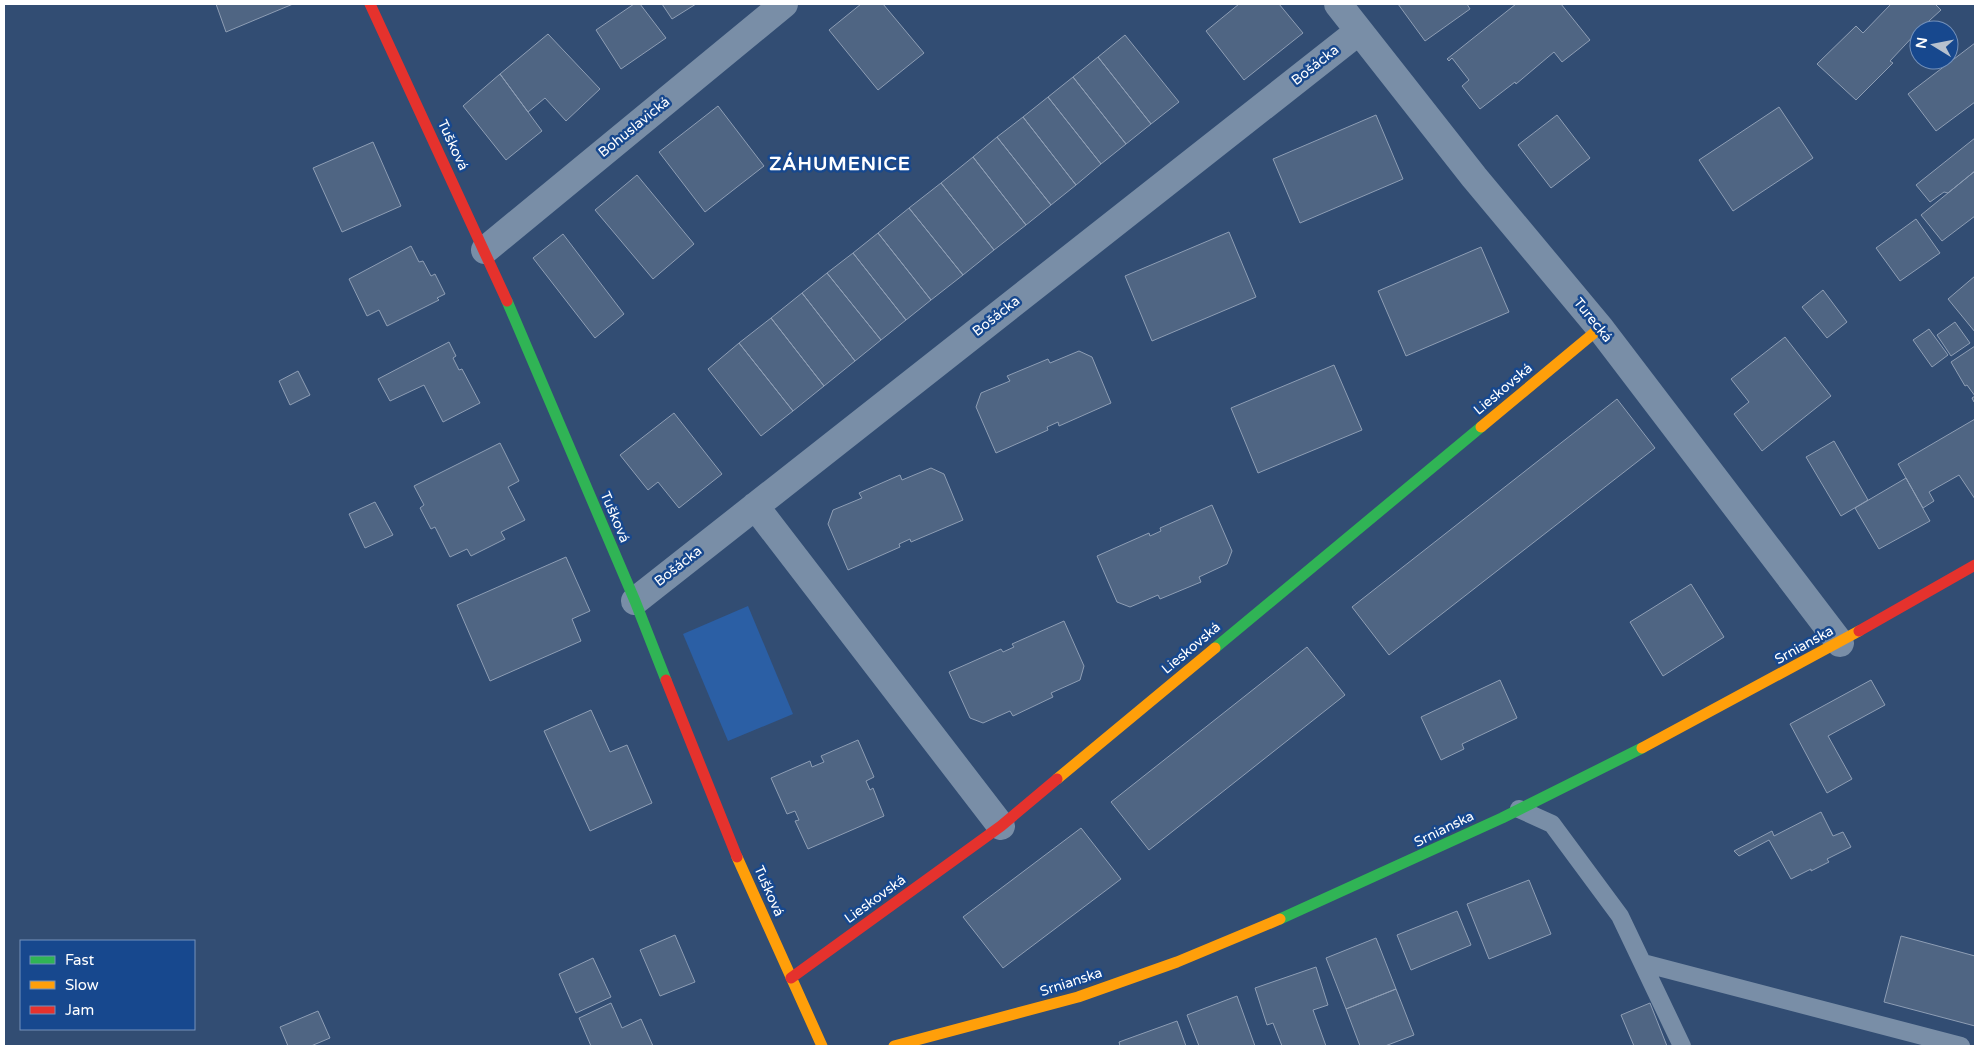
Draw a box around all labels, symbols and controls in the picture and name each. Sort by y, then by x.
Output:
north arrow [1909,20,1959,70]
text: N [1912,36,1931,50]
street label: Bošácka [1288,41,1342,89]
street label: Bohuslavická [595,93,673,161]
street label: Tušková [434,117,472,173]
district label: ZÁHUMENICE [769,152,911,175]
street label: Bošácka [969,292,1023,340]
street label: Turecká [1570,294,1616,346]
street label: Lieskovská [1470,359,1536,419]
street label: Tušková [597,489,633,545]
street label: Bošácka [651,542,705,590]
street label: Lieskovská [1158,618,1224,678]
street label: Srnianska [1772,622,1836,668]
street label: Srnianska [1411,807,1477,851]
street label: Tušková [750,863,788,919]
street label: Lieskovská [841,871,909,927]
legend [20,940,195,1030]
text: Fast [65,951,95,969]
street label: Srnianska [1038,964,1104,1000]
text: Slow [65,976,99,994]
text: Jam [65,1001,94,1019]

